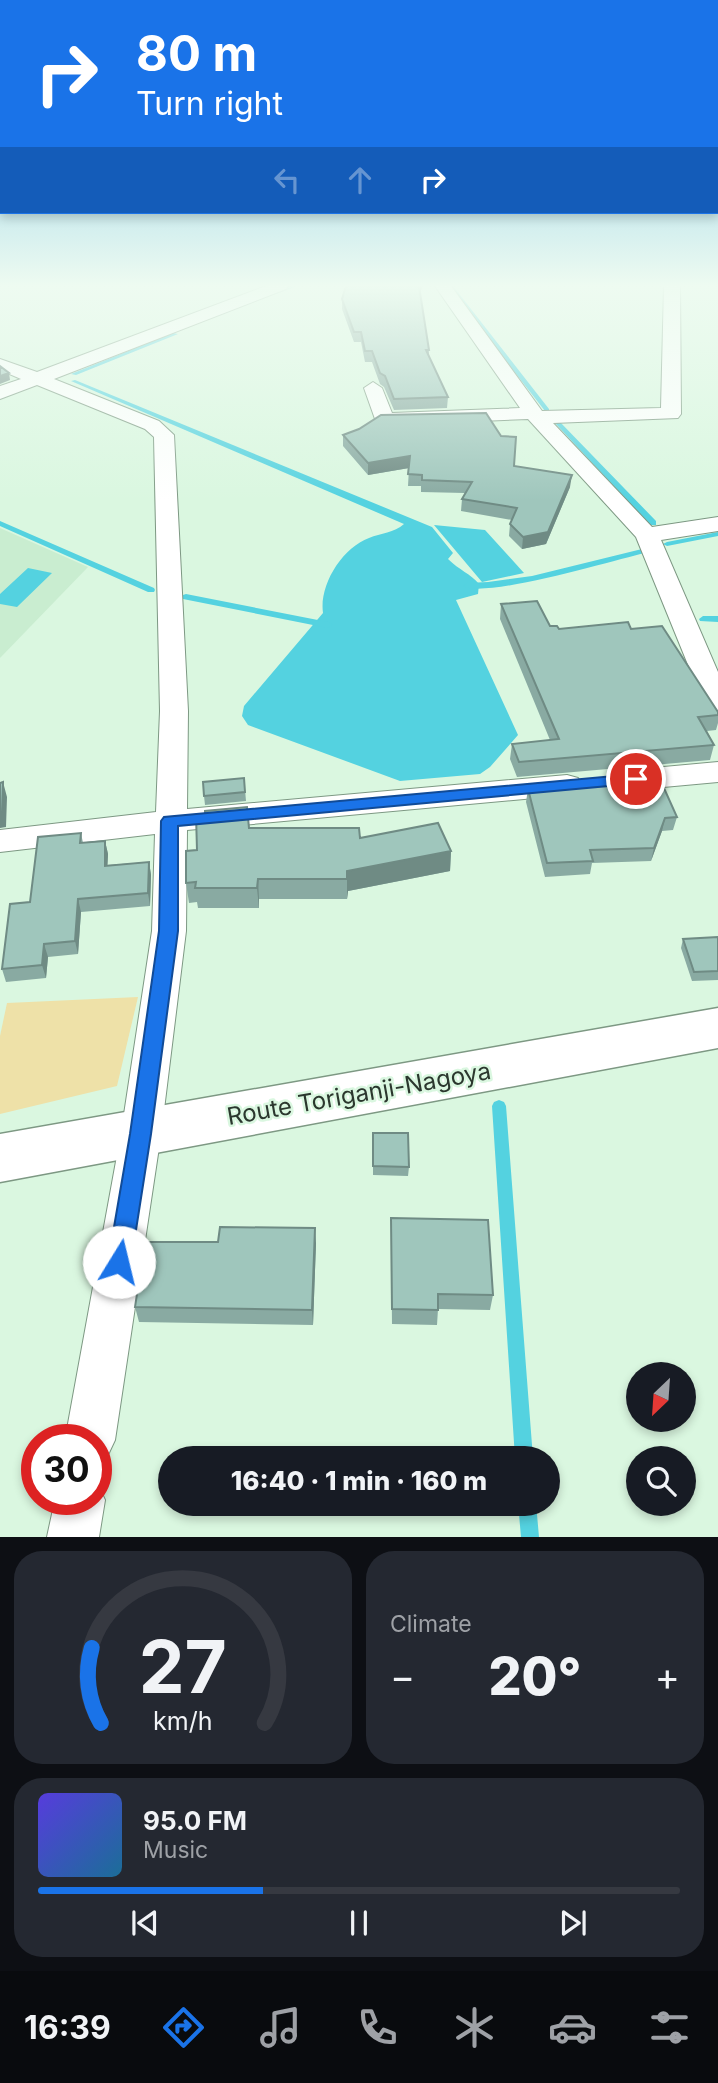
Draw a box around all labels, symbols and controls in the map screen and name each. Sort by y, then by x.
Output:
text: 80 m [136,24,257,83]
icon: right [21,28,112,119]
text: Turn right [136,84,283,123]
icon: left [268,161,306,199]
icon: ahead [341,161,379,199]
icon: right [414,161,452,199]
pin [606,749,666,809]
icon: arrive [617,760,655,798]
street label: Route Toriganji-Nagoya [225,1056,493,1131]
position arrow [82,1225,156,1299]
north arrow [626,1362,696,1432]
map controls [626,1362,696,1516]
speed limit sign: 30 [21,1424,112,1515]
button: search [626,1446,696,1516]
text: 16:40 · 1 min · 160 m [231,1465,487,1496]
text: Climate [390,1610,472,1638]
text: 27 [139,1623,227,1712]
text: 20° [488,1645,582,1708]
text: − [390,1653,415,1699]
text: + [655,1653,680,1699]
text: km/h [153,1706,213,1736]
text: 95.0 FM [143,1805,247,1836]
text: Music [143,1836,208,1864]
icon: previous [126,1904,164,1942]
icon: pause [340,1904,378,1942]
icon: next [554,1904,592,1942]
icon: directions [159,2003,208,2052]
icon: music [256,2003,305,2052]
icon: phone [353,2003,402,2052]
icon: climate [450,2003,499,2052]
icon: car [548,2003,597,2052]
icon: filters [645,2003,694,2052]
text: 16:39 [24,2008,111,2047]

